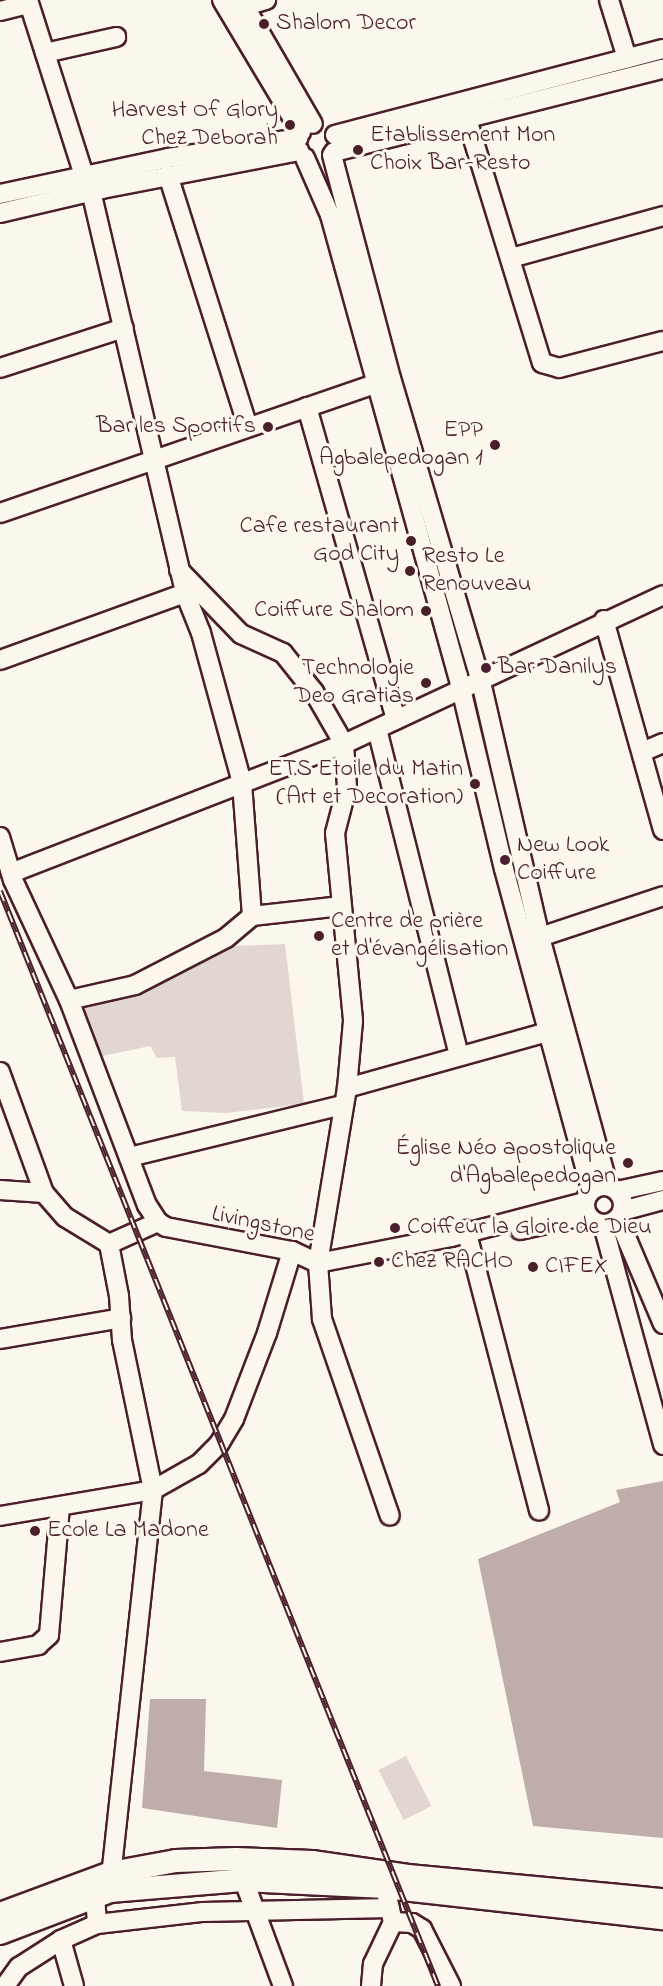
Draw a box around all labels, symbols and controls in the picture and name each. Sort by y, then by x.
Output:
place label: Shalom Decor [276,10,416,38]
marker: Shalom Decor [257,17,271,31]
place label: Harvest Of Glory Chez Deborah [111,97,278,153]
marker: Harvest Of Glory Chez Deborah [283,118,297,132]
place label: Etablissement Mon Choix Bar-Resto [370,122,555,178]
marker: Etablissement Mon Choix Bar-Resto [351,143,365,157]
place label: Bar les Sportifs [96,413,256,441]
place label: EPP Agbalepedogan 1 [319,417,483,473]
marker: Bar les Sportifs [261,420,275,434]
marker: EPP Agbalepedogan 1 [488,438,502,452]
place label: Cafe restaurant God City [240,513,399,569]
marker: Cafe restaurant God City [404,534,418,548]
place label: Resto Le Renouveau [422,543,531,599]
marker: Resto Le Renouveau [403,564,417,578]
place label: Coiffure Shalom [254,597,414,625]
marker: Coiffure Shalom [419,604,433,618]
place label: Bar Danilys [498,654,617,682]
place label: Technologie Deo Gratias [294,655,414,711]
marker: Bar Danilys [479,661,493,675]
marker: Technologie Deo Gratias [419,676,433,690]
place label: ETS Etoile du Matin (Art et Decoration) [268,756,463,812]
marker: ETS Etoile du Matin (Art et Decoration) [468,777,482,791]
place label: New Look Coiffure [517,832,609,888]
marker: New Look Coiffure [498,853,512,867]
place label: Centre de prière et d'évangélisation [331,908,508,964]
marker: Centre de prière et d'évangélisation [312,929,326,943]
place label: Église Néo apostolique d'Agbalepedogan [396,1135,616,1191]
marker: Église Néo apostolique d'Agbalepedogan [621,1156,635,1170]
street label: Livingstone [209,1200,317,1250]
place label: Coiffeur la Gloire de Dieu [407,1214,652,1242]
marker: Coiffeur la Gloire de Dieu [388,1221,402,1235]
place label: Chez RACHO [391,1248,513,1276]
place label: CIFEX [545,1253,608,1281]
marker: Chez RACHO [372,1255,386,1269]
marker: CIFEX [526,1260,540,1274]
place label: Ecole La Madone [47,1517,209,1545]
marker: Ecole La Madone [28,1524,42,1538]

